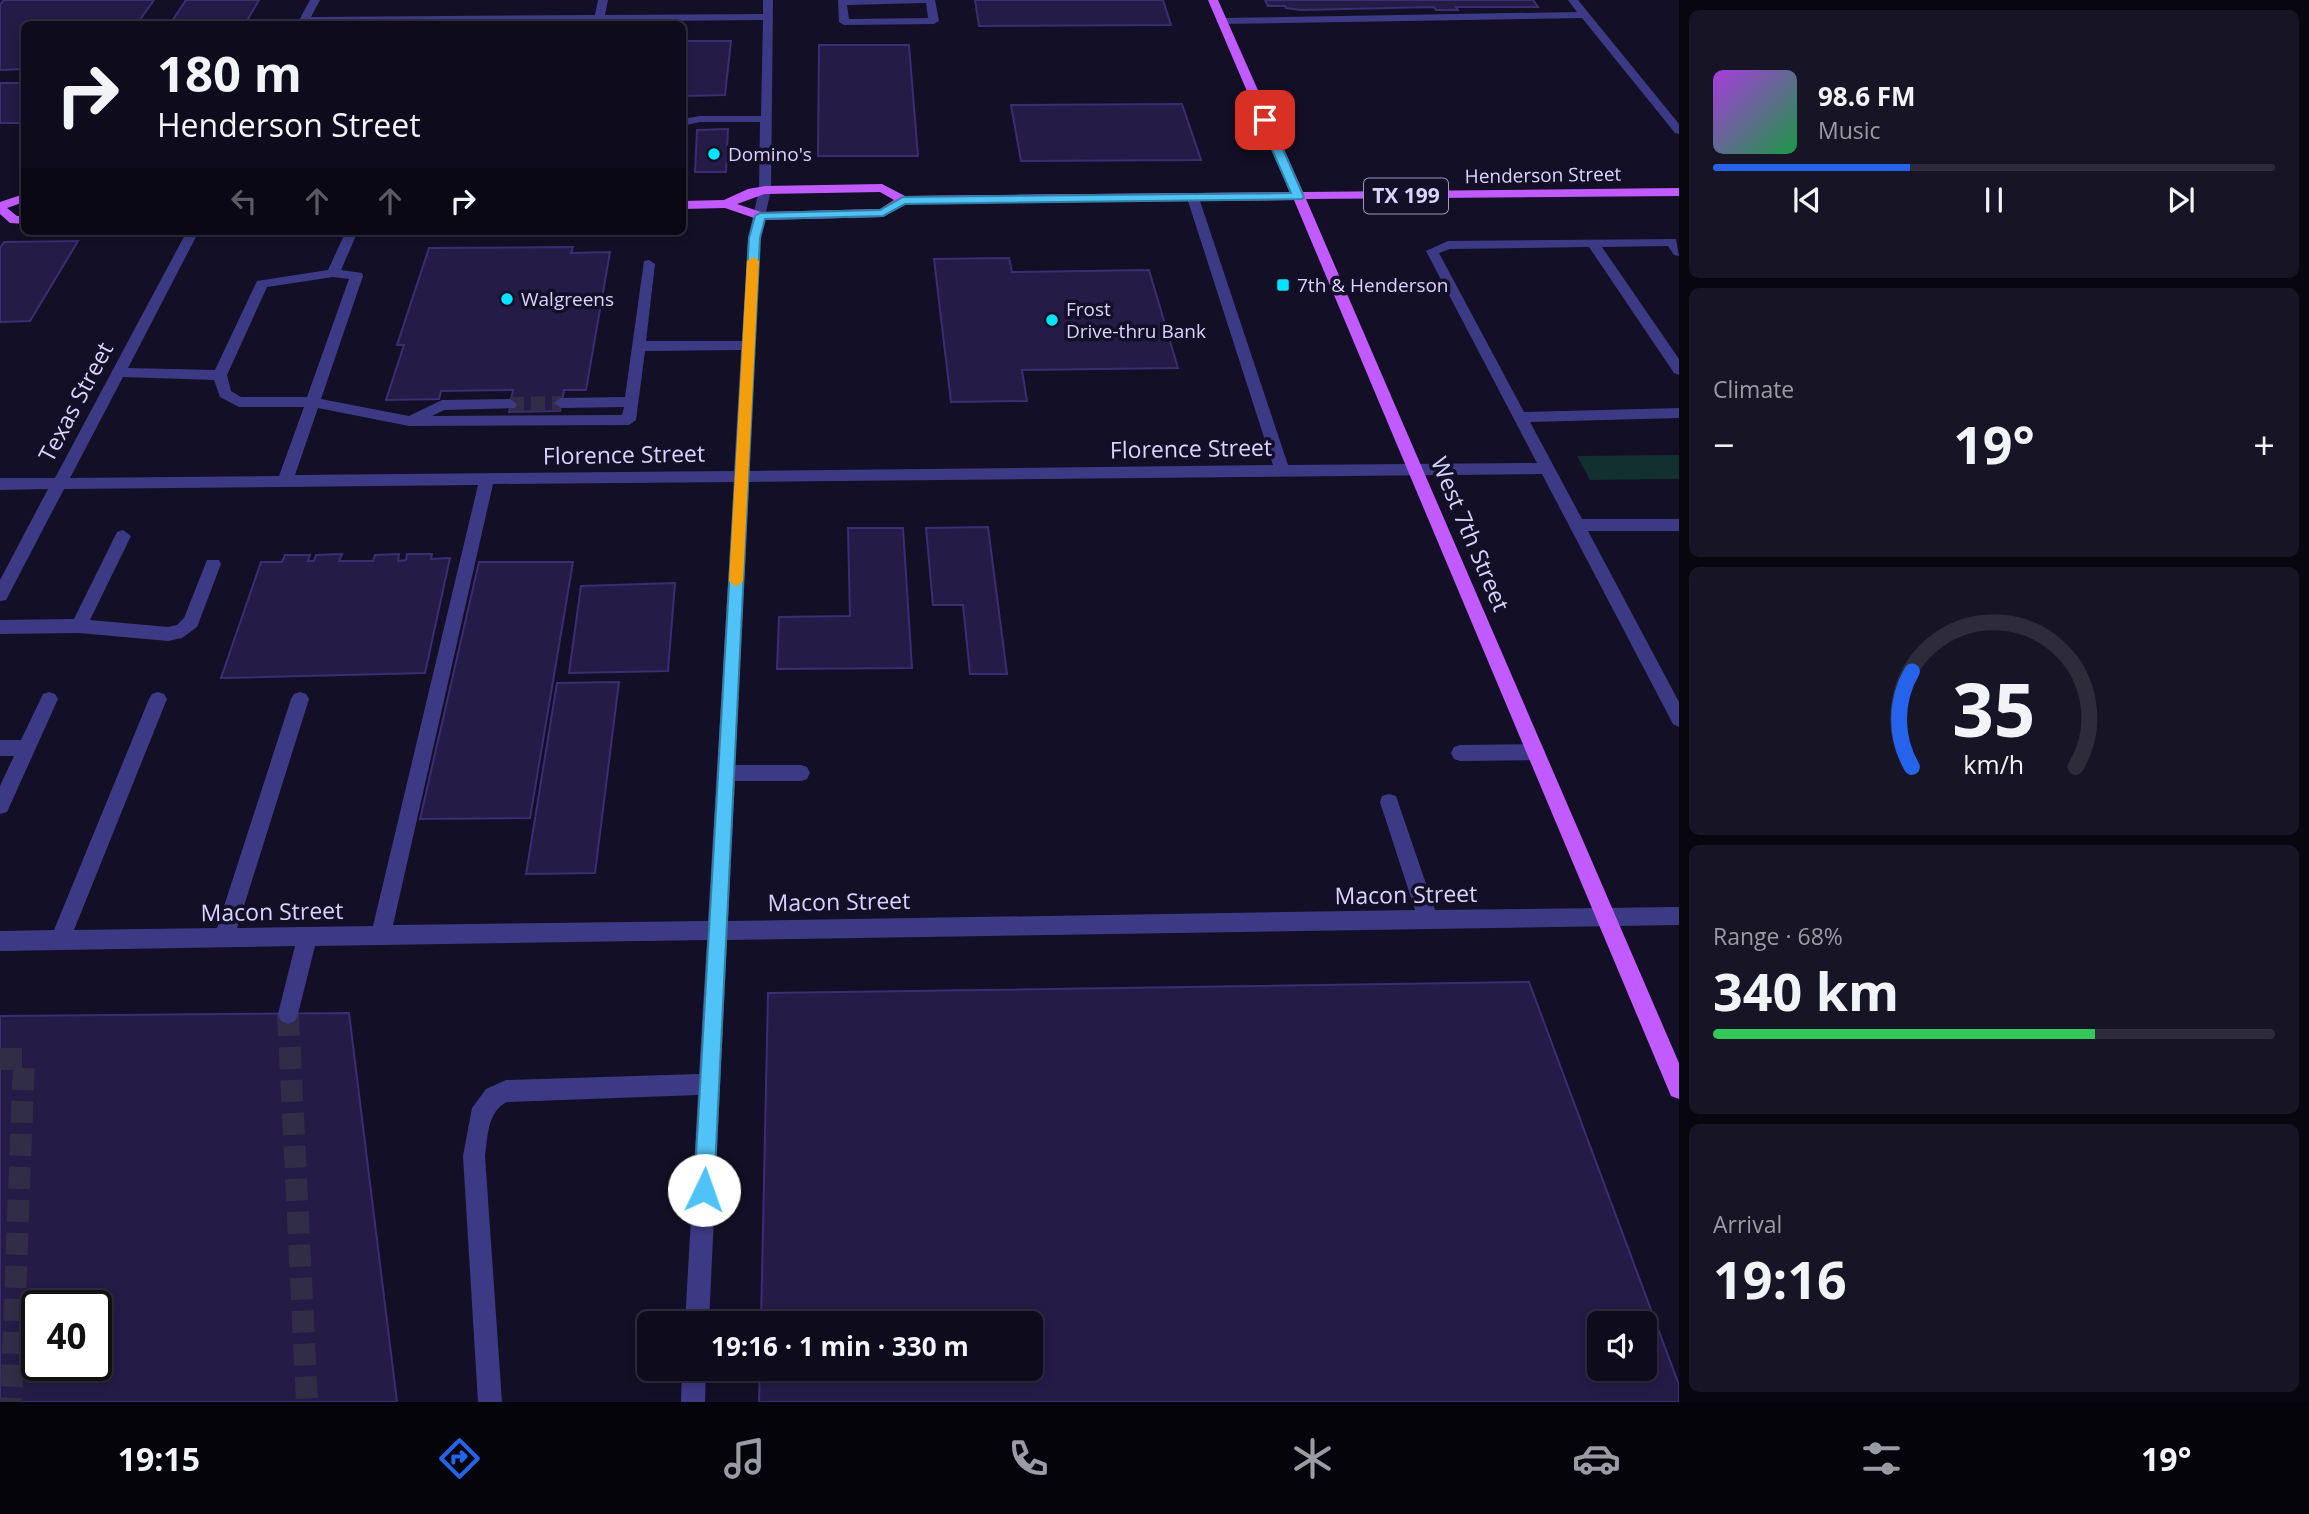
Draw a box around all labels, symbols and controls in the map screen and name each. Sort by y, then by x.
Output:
text: 180 m [157,40,302,106]
icon: right [42,49,133,140]
text: 98.6 FM [1818,78,1916,114]
pin [1235,90,1295,150]
icon: arrive [1246,101,1284,139]
text: Henderson Street [157,103,421,146]
text: Music [1818,114,1881,146]
place label: Domino's [728,141,812,167]
marker: Domino's [706,146,722,162]
street label: Henderson Street [1465,161,1622,189]
road number: TX 199 [1364,178,1448,214]
icon: previous [1788,181,1826,219]
icon: pause [1975,181,2013,219]
icon: next [2162,181,2200,219]
icon: left [225,182,263,220]
icon: ahead [298,182,336,220]
icon: ahead [371,182,409,220]
icon: right [444,182,482,220]
place label: 7th & Henderson [1297,272,1449,298]
marker: 7th & Henderson [1275,277,1291,293]
place label: Walgreens [521,286,614,312]
marker: Walgreens [499,291,515,307]
place label: Frost Drive-thru Bank [1066,296,1206,344]
marker: Frost Drive-thru Bank [1044,312,1060,328]
street label: Texas Street [30,336,120,467]
text: Climate [1713,373,1794,405]
text: 19° [1953,408,2035,479]
text: − [1713,418,1735,470]
text: + [2253,418,2275,470]
street label: Florence Street [1110,431,1272,465]
street label: Florence Street [543,437,705,471]
street label: West 7th Street [1424,451,1518,616]
text: 35 [1952,659,2036,758]
text: km/h [1964,747,2024,781]
street label: Macon Street [1334,877,1478,911]
street label: Macon Street [767,884,911,918]
street label: Macon Street [200,894,344,928]
text: Range · 68% [1713,920,1843,952]
text: 340 km [1713,955,1899,1026]
position arrow [667,1153,741,1227]
text: Arrival [1713,1208,1782,1240]
text: 19:16 [1713,1243,1847,1314]
speed limit sign: 40 [21,1290,112,1381]
map controls [1587,1311,1657,1381]
button: sound [1587,1311,1657,1381]
text: 19:16 · 1 min · 330 m [711,1328,969,1364]
icon: directions [435,1434,484,1483]
icon: music [720,1434,769,1483]
icon: phone [1004,1434,1053,1483]
icon: climate [1288,1434,1337,1483]
icon: car [1572,1434,1621,1483]
icon: filters [1857,1434,1906,1483]
text: 19:15 [118,1437,200,1480]
text: 19° [2141,1437,2191,1480]

